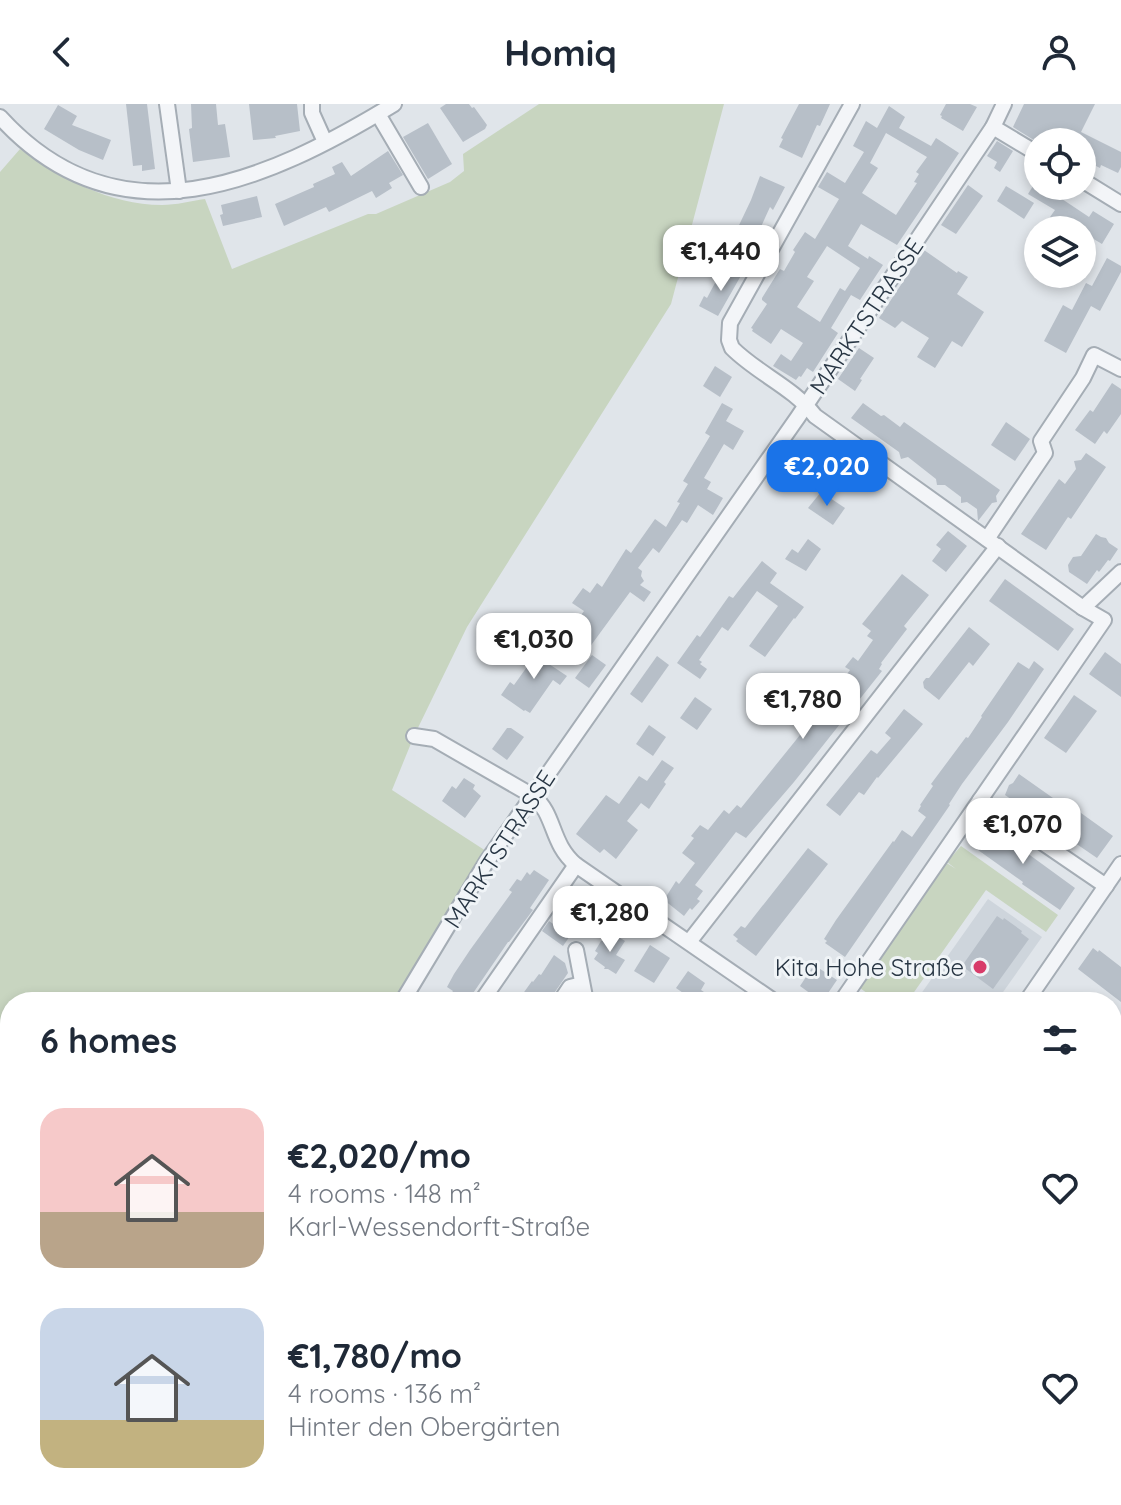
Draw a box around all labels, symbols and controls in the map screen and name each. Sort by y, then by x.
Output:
icon: back [40,30,84,74]
text: Homiq [504,30,617,75]
icon: person [1037,30,1081,74]
map controls [1024,128,1096,288]
button: locate [1024,128,1096,200]
button: layers [1024,216,1096,288]
pin: €1,440 [656,225,786,293]
street label: MARKTSTRASSE [803,232,929,400]
text: €1,440 [681,234,761,267]
pin: €2,020 [762,440,892,508]
text: €2,020 [785,449,869,482]
pin: €1,030 [469,613,599,681]
text: €1,030 [494,622,574,655]
pin: €1,780 [738,673,868,741]
text: €1,780 [764,682,842,715]
street label: MARKTSTRASSE [437,764,561,934]
pin: €1,070 [958,798,1088,866]
text: €1,070 [984,807,1062,840]
pin: €1,280 [545,886,675,954]
text: €1,280 [571,895,649,928]
place label: Kita Hohe Straße [775,952,964,982]
marker: Kita Hohe Straße [971,958,989,976]
icon: filters [1038,1018,1082,1062]
text: 6 homes [40,1019,177,1062]
text: €2,020/mo [288,1134,471,1177]
icon: home [104,1140,200,1236]
icon: heart [1038,1166,1082,1210]
text: 4 rooms · 148 m² [288,1177,481,1210]
text: Karl-Wessendorft-Straße [288,1210,590,1243]
text: €1,780/mo [288,1334,462,1377]
icon: home [104,1340,200,1436]
icon: heart [1038,1366,1082,1410]
text: 4 rooms · 136 m² [288,1377,481,1410]
text: Hinter den Obergärten [288,1410,561,1443]

